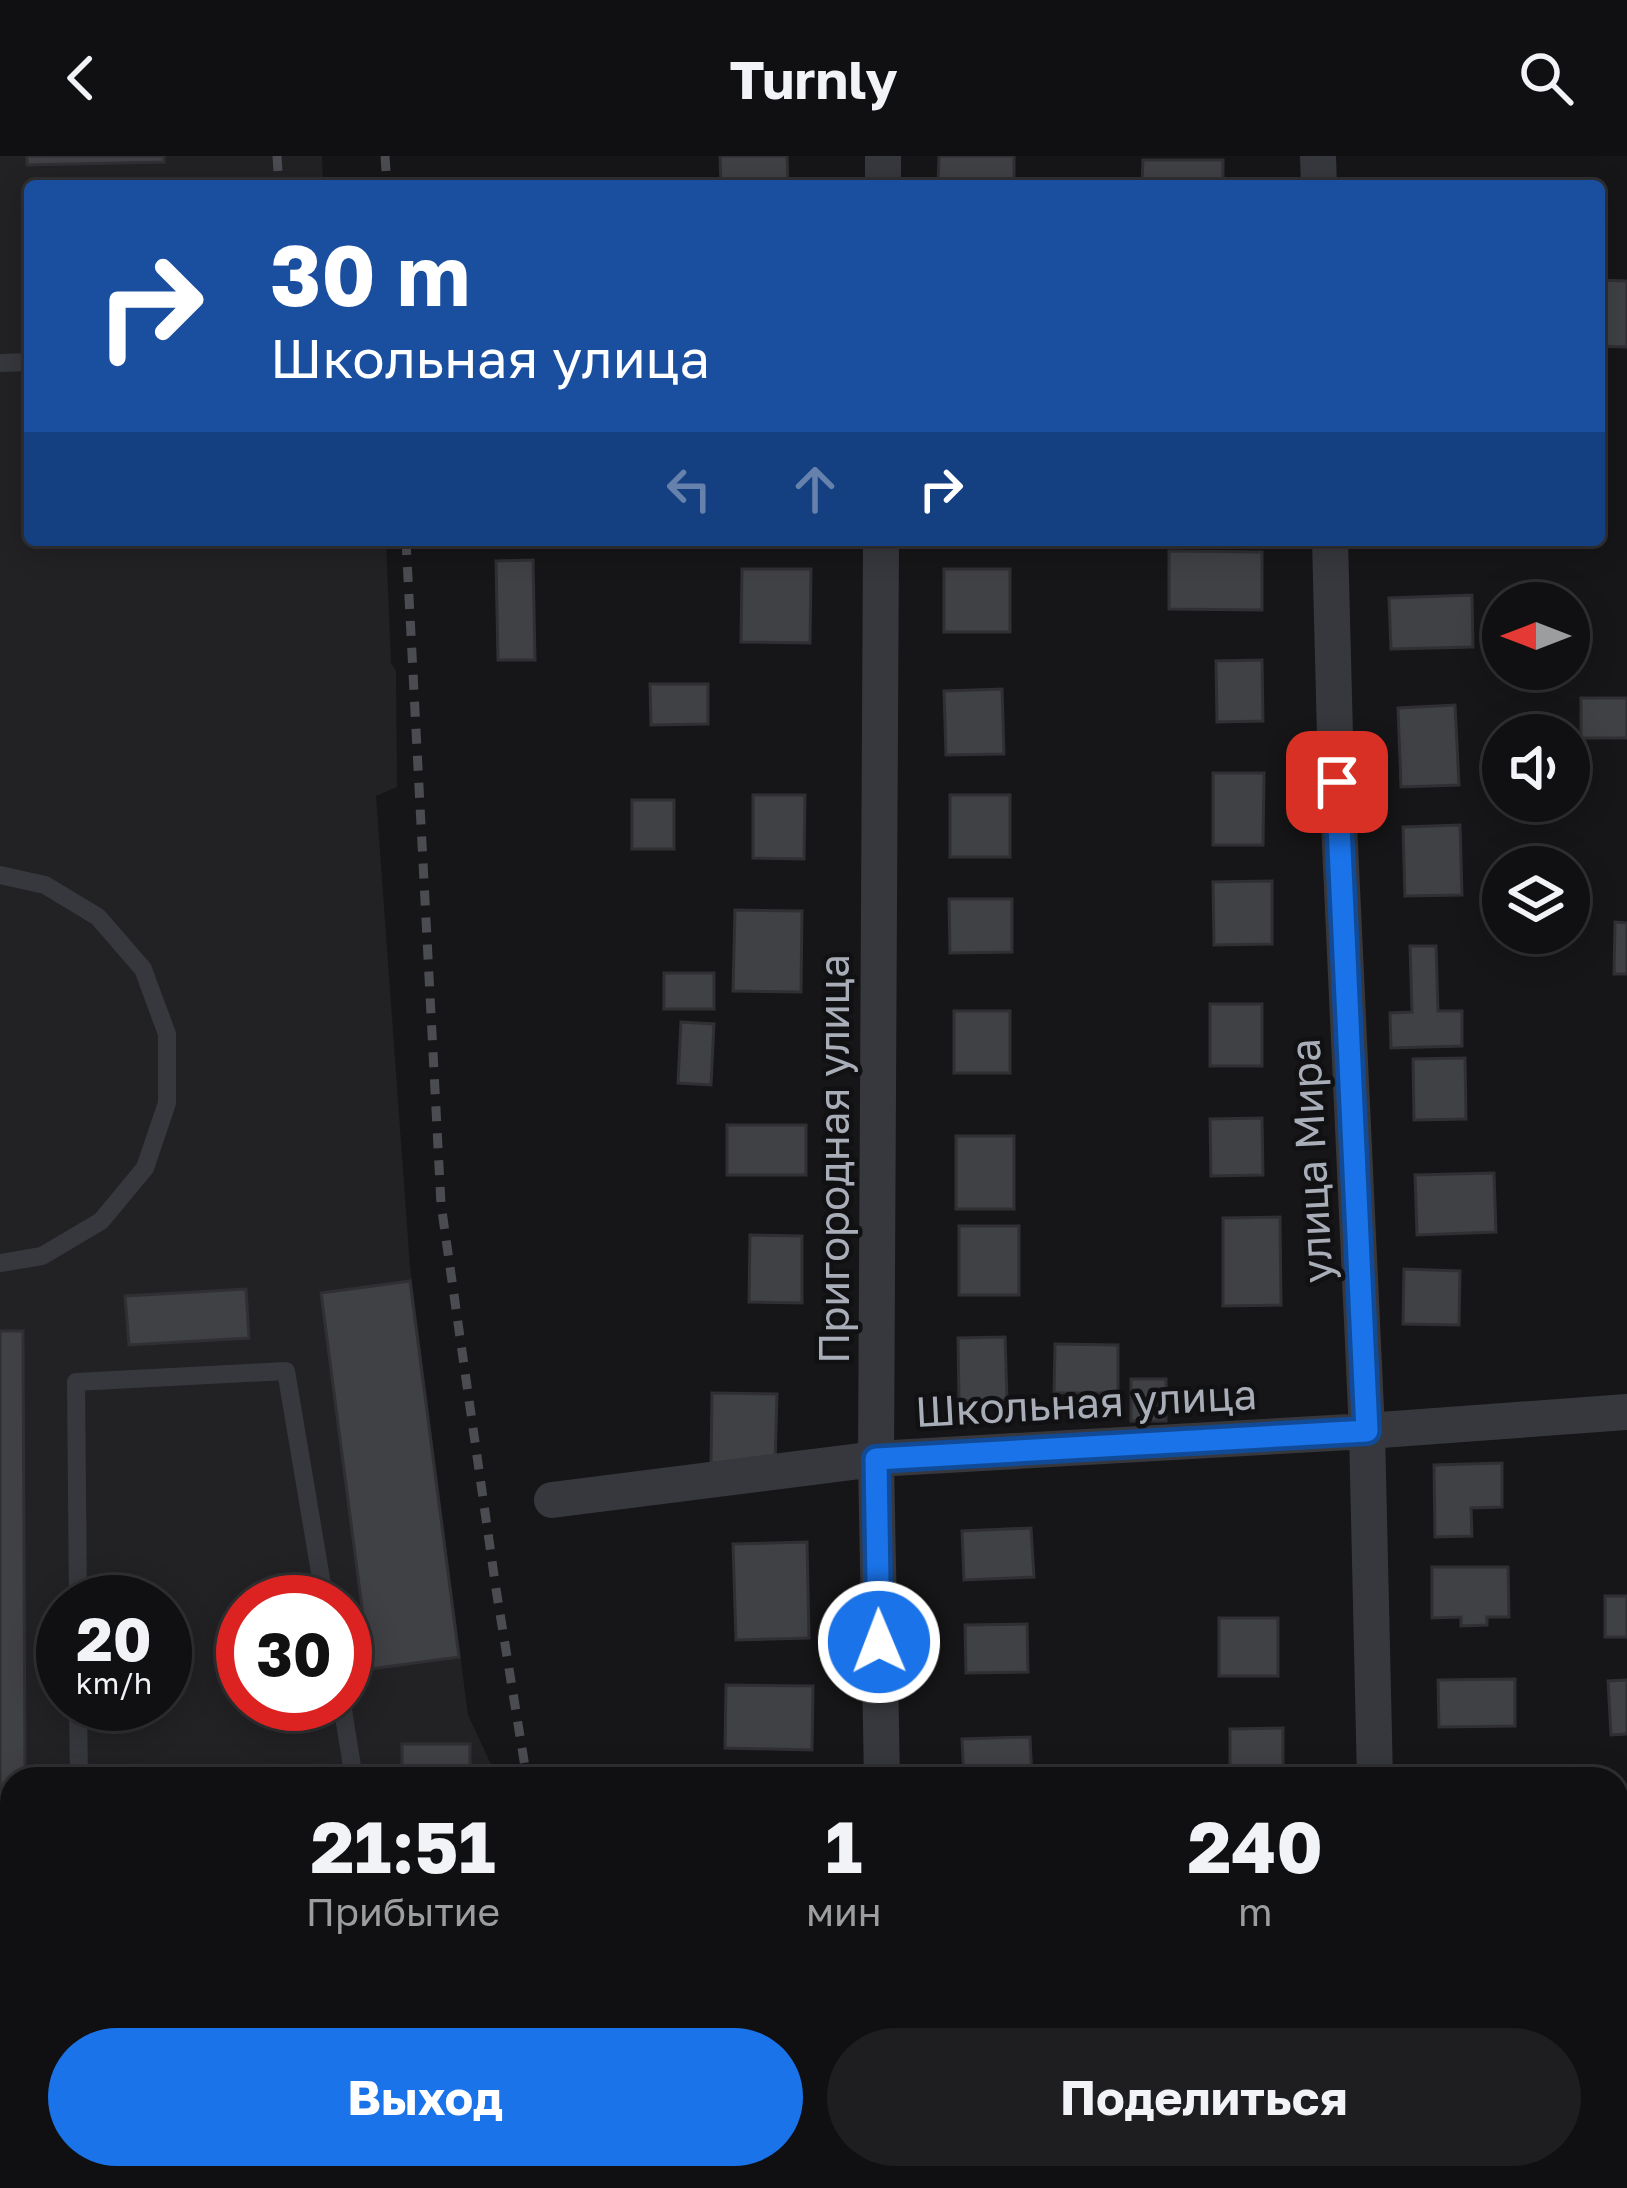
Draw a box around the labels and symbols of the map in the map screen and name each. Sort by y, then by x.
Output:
north arrow [1482,582,1590,690]
pin [1286,731,1388,833]
street label: Пригородная улица [808,954,858,1364]
street label: улица Мира [1279,1037,1341,1285]
street label: Школьная улица [914,1368,1258,1436]
speed limit sign: 30 [216,1575,372,1731]
position arrow [816,1579,942,1705]

